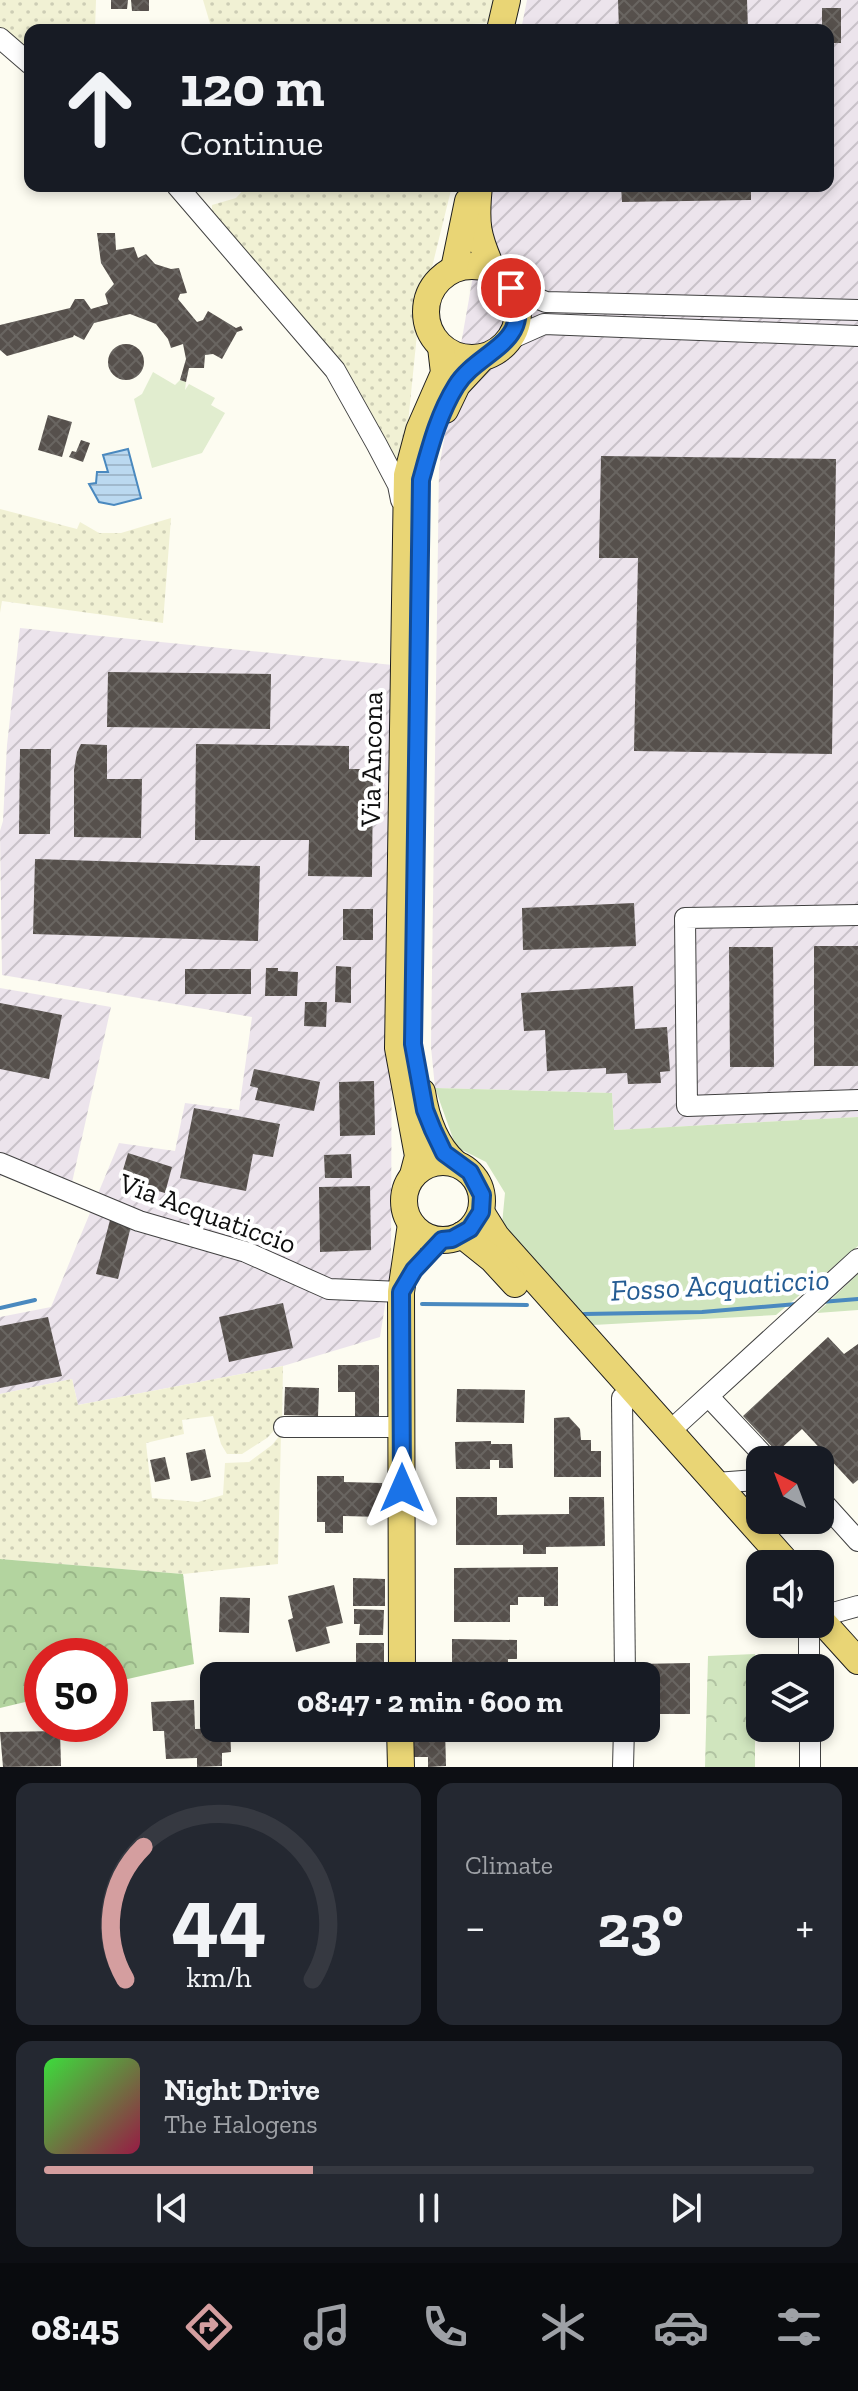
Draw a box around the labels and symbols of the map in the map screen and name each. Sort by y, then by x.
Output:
pin [477,254,545,322]
street label: Via Ancona [354,691,389,828]
street label: Via Acquaticcio [114,1166,301,1261]
water label: Fosso Acquaticcio [610,1261,830,1309]
position arrow [360,1446,444,1530]
north arrow [746,1446,834,1534]
speed limit sign: 50 [24,1638,128,1742]

